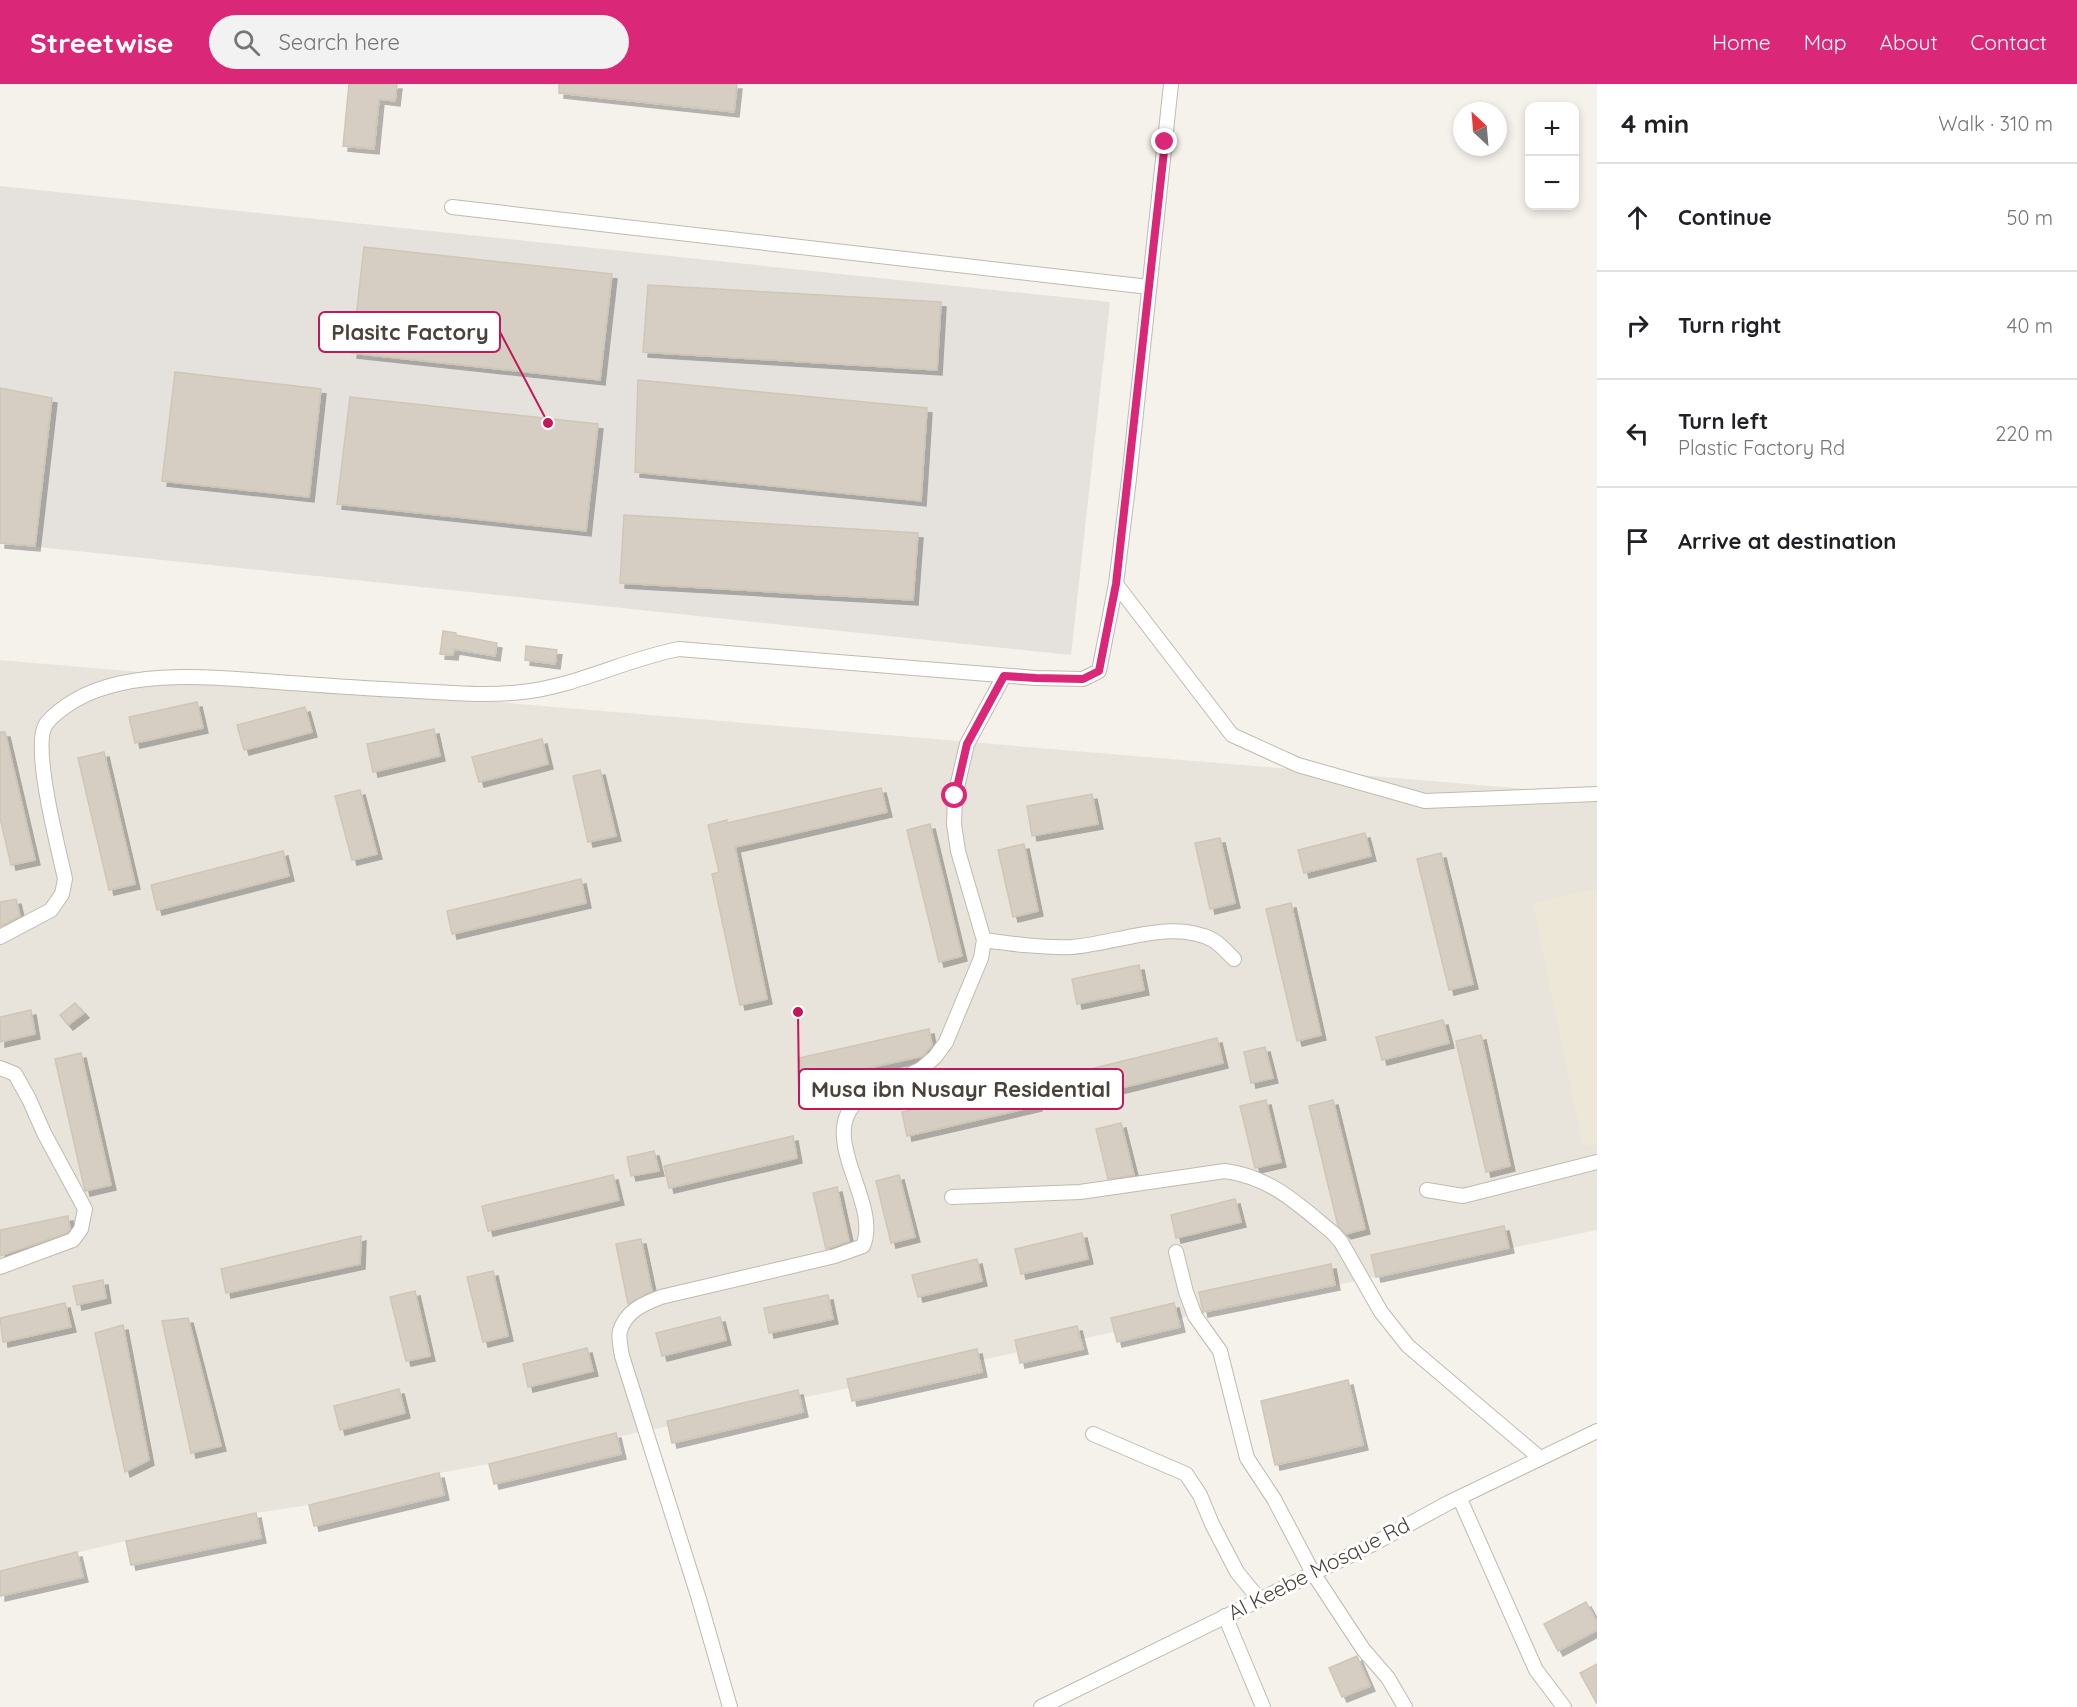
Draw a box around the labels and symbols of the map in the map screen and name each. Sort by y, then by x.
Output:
north arrow [1453,102,1507,156]
route end [1151,128,1177,154]
callout: Plasitc Factory [319,312,500,352]
text: Plasitc Factory [331,318,489,346]
route start [941,782,967,808]
callout: Musa ibn Nusayr Residential [799,1069,1123,1109]
text: Musa ibn Nusayr Residential [811,1075,1111,1103]
street label: Al Keebe Mosque Rd [1223,1511,1414,1625]

